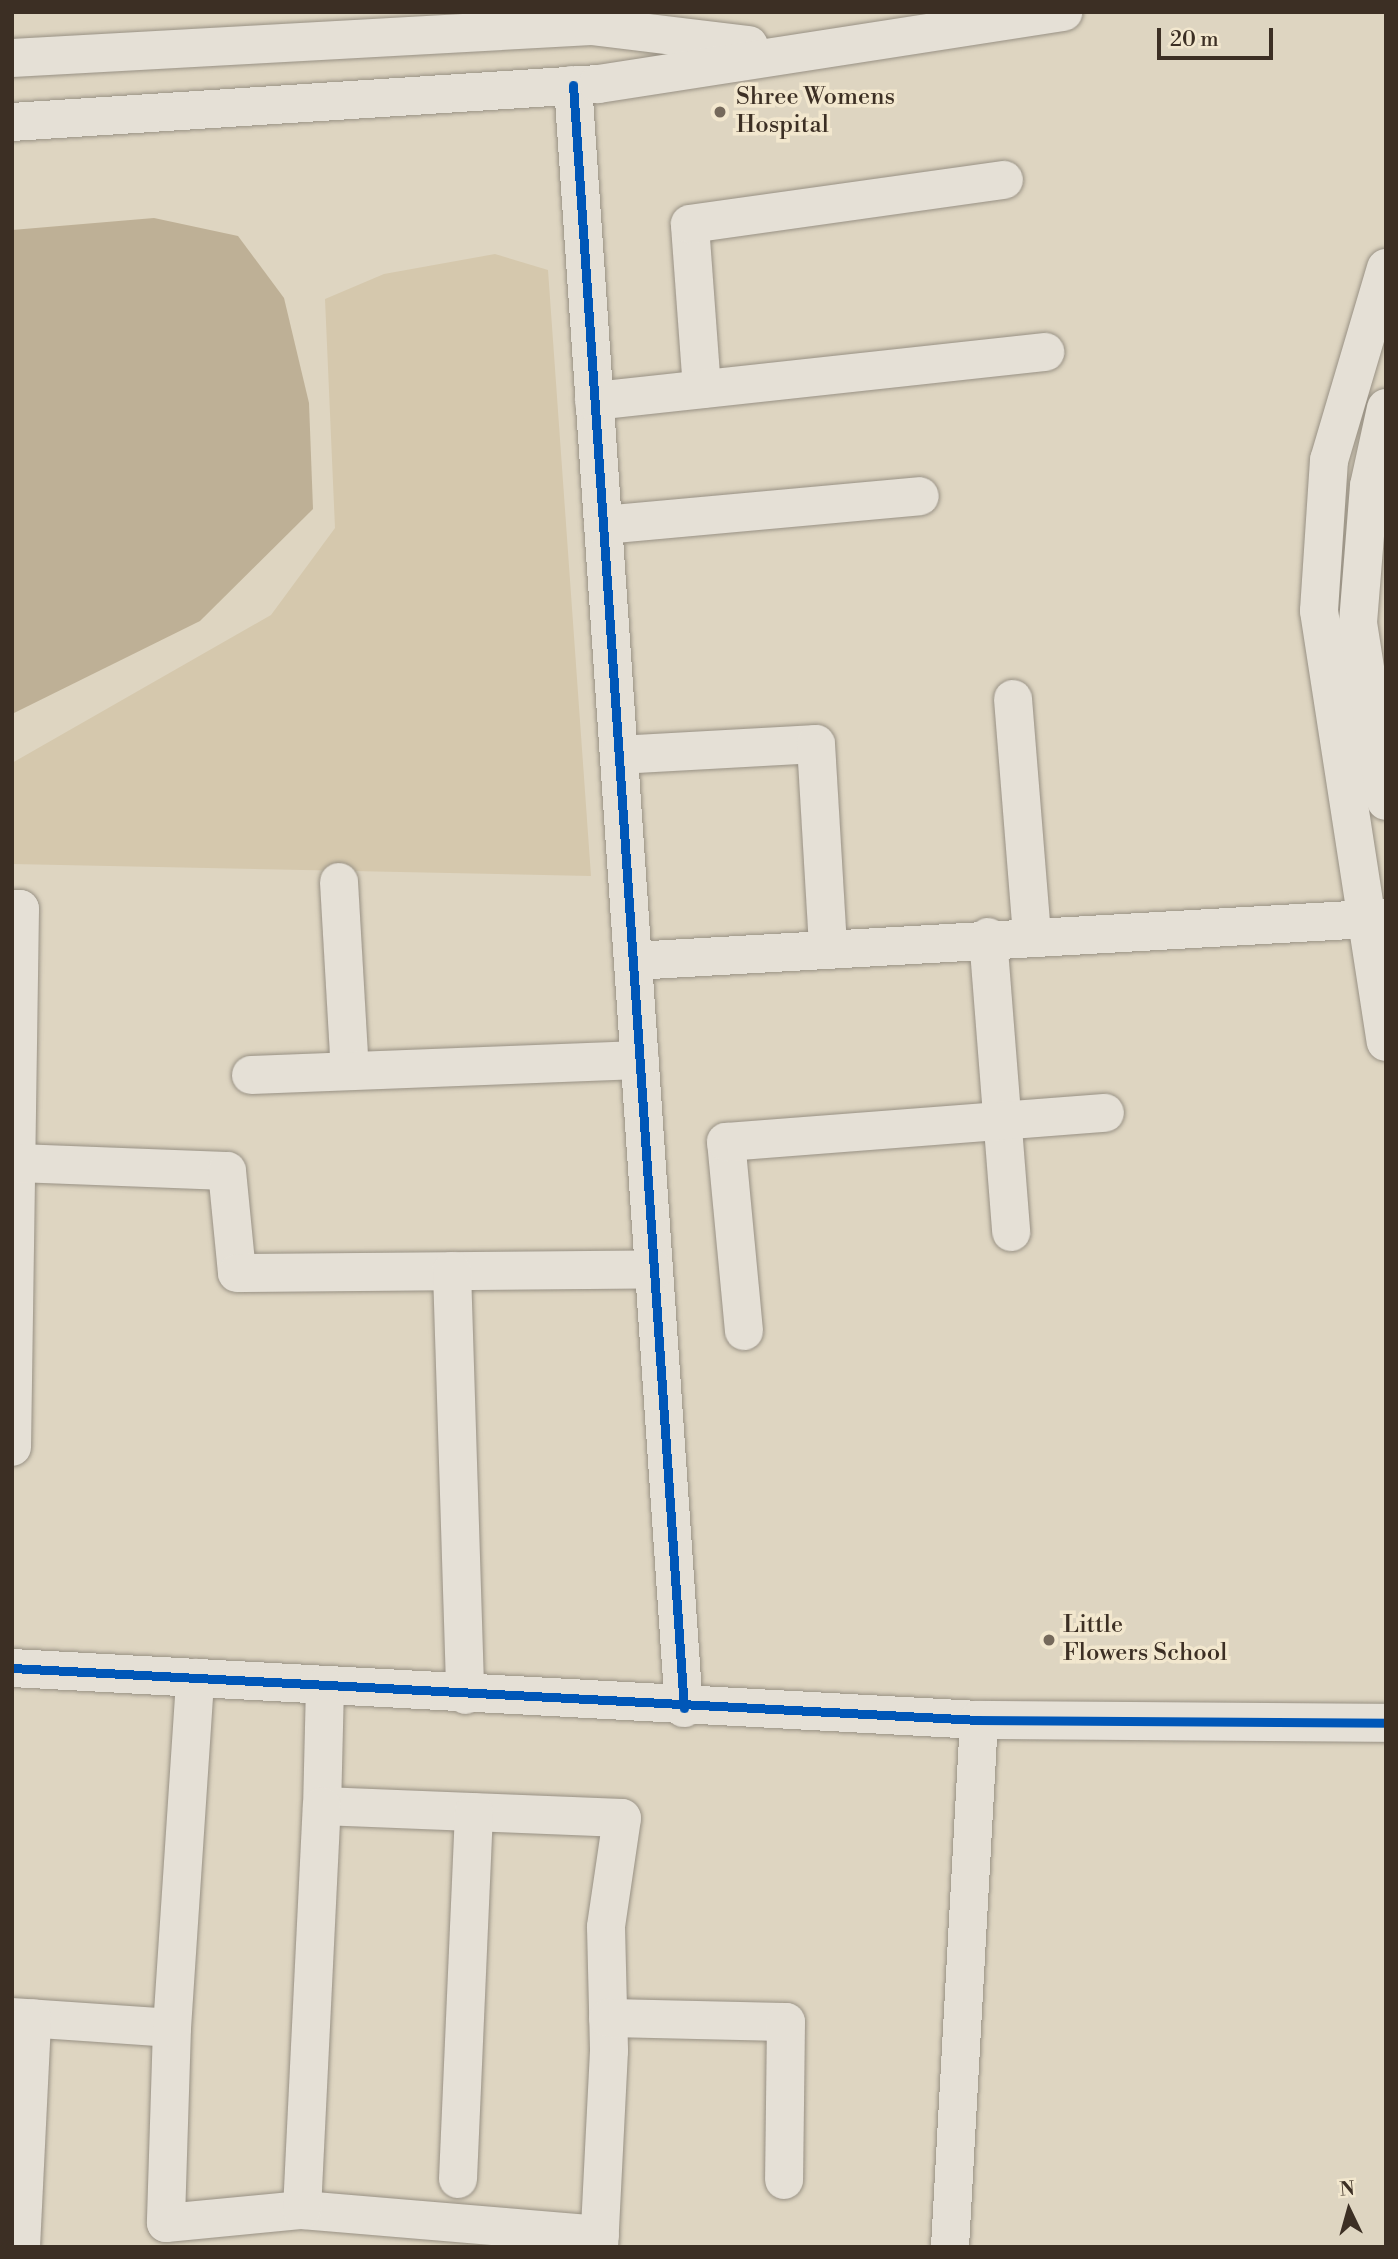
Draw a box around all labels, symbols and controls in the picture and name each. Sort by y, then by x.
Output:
scale bar [1160,14,1276,58]
text: 20 m [1170,27,1219,53]
place label: Shree Womens Hospital [736,84,895,140]
marker: Shree Womens Hospital [710,102,730,122]
place label: Little Flowers School [1063,1612,1227,1668]
marker: Little Flowers School [1041,1632,1057,1648]
north arrow [1314,2175,1384,2245]
text: N [1339,2176,1356,2202]

